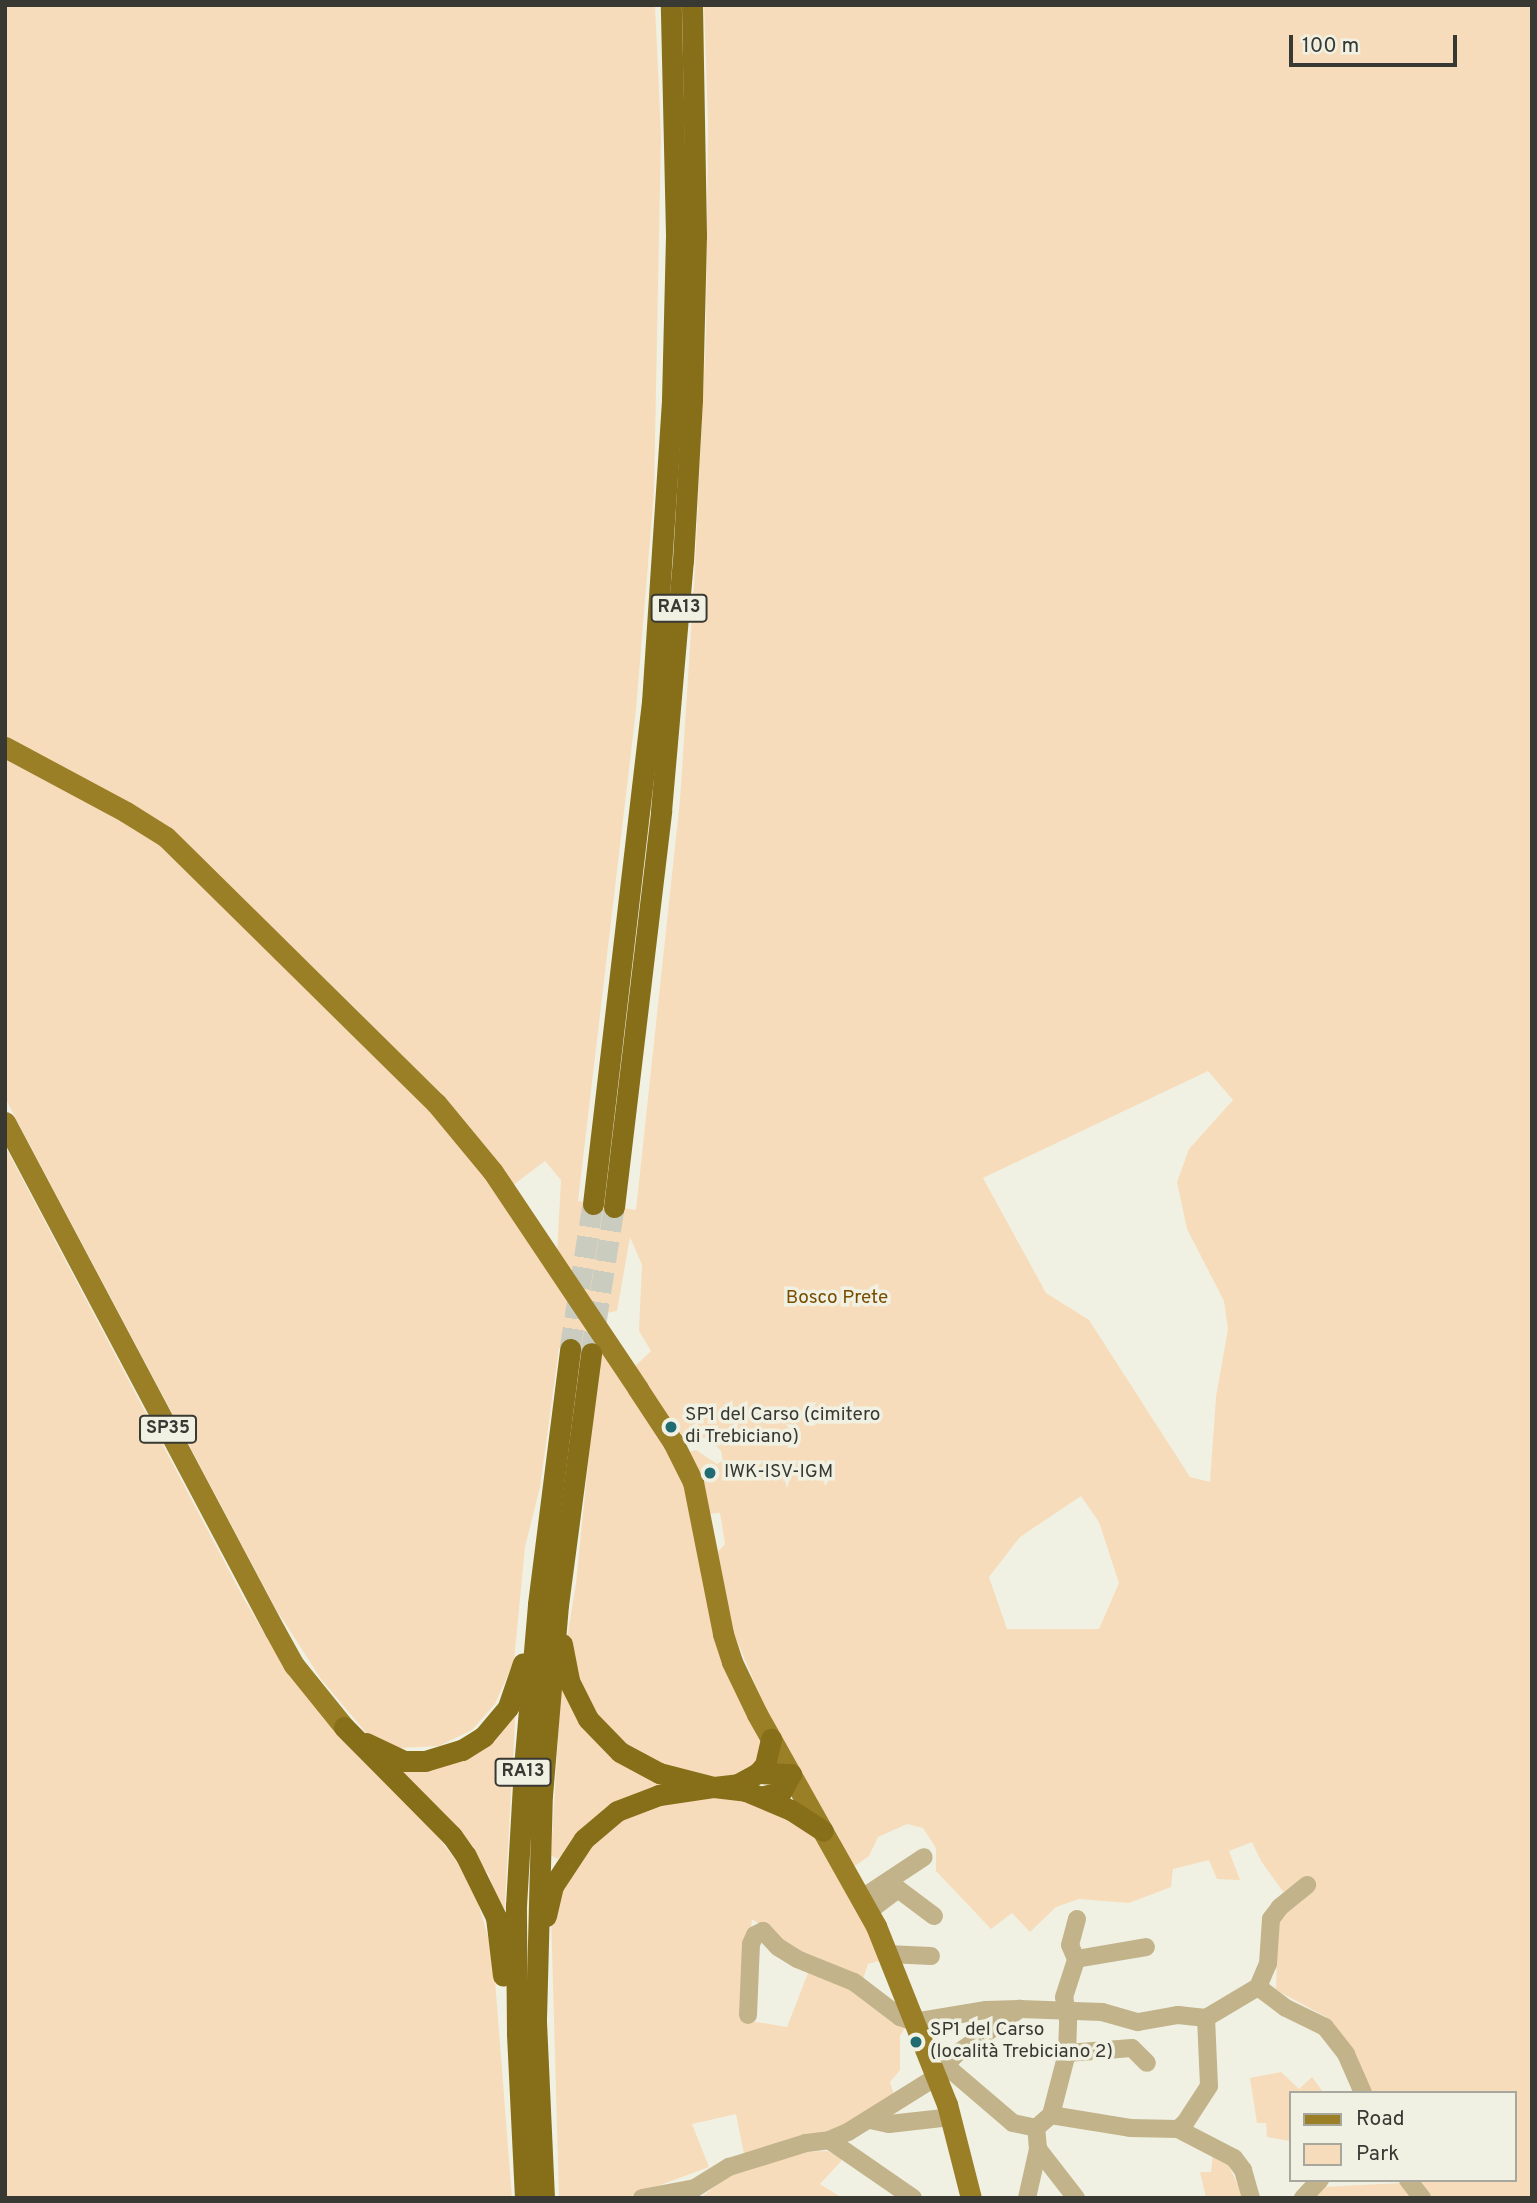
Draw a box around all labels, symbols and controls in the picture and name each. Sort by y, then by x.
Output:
scale bar [1292,21,1460,65]
text: 100 m [1302,33,1359,60]
road number: RA13 [649,594,709,622]
park label: Bosco Prete [786,1288,888,1310]
place label: SP1 del Carso (cimitero di Trebiciano) [685,1405,880,1449]
road number: SP35 [138,1414,198,1444]
marker: SP1 del Carso (cimitero di Trebiciano) [663,1419,679,1435]
place label: IWK-ISV-IGM [724,1462,833,1484]
marker: IWK-ISV-IGM [702,1465,718,1481]
road number: RA13 [493,1758,553,1786]
place label: SP1 del Carso (località Trebiciano 2) [930,2020,1114,2064]
marker: SP1 del Carso (località Trebiciano 2) [908,2034,924,2050]
legend [1288,2091,1516,2182]
text: Road [1356,2106,1405,2133]
text: Park [1356,2141,1399,2168]

